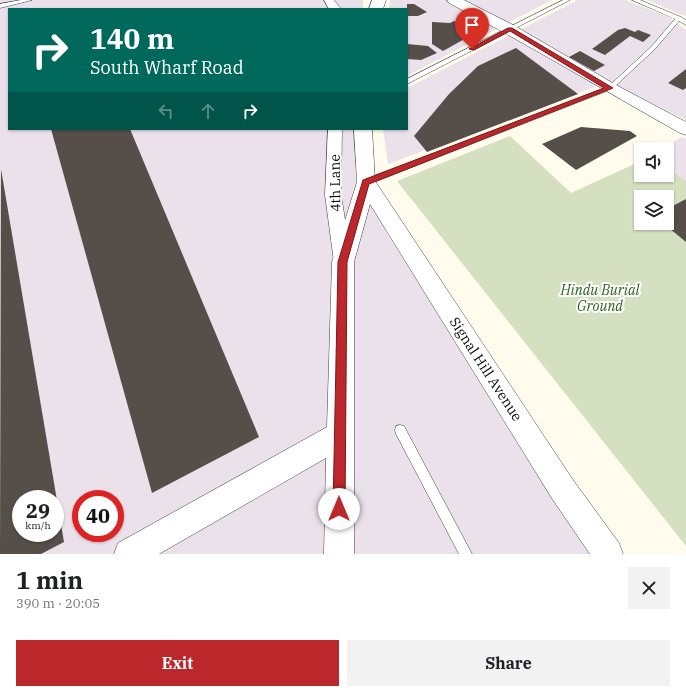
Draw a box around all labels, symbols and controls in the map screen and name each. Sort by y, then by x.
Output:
pin [455,8,489,49]
icon: arrive [461,14,483,36]
text: 140 m [90,20,174,57]
icon: right [24,24,76,76]
text: South Wharf Road [90,56,244,79]
icon: left [155,100,177,122]
icon: ahead [197,100,219,122]
icon: right [239,100,261,122]
map controls [634,142,674,230]
button: sound [634,142,674,182]
street label: 4th Lane [325,154,345,212]
button: layers [634,190,674,230]
park label: Hindu Burial Ground [559,281,641,315]
street label: Signal Hill Avenue [446,314,526,424]
position arrow [318,488,360,530]
speed limit sign: 40 [72,490,124,542]
text: 29 [26,497,50,524]
text: km/h [25,519,51,532]
text: 1 min [16,564,83,596]
button: close [628,567,670,609]
text: 390 m · 20:05 [16,595,100,612]
button: Exit [16,640,339,686]
button: Share [347,640,670,686]

